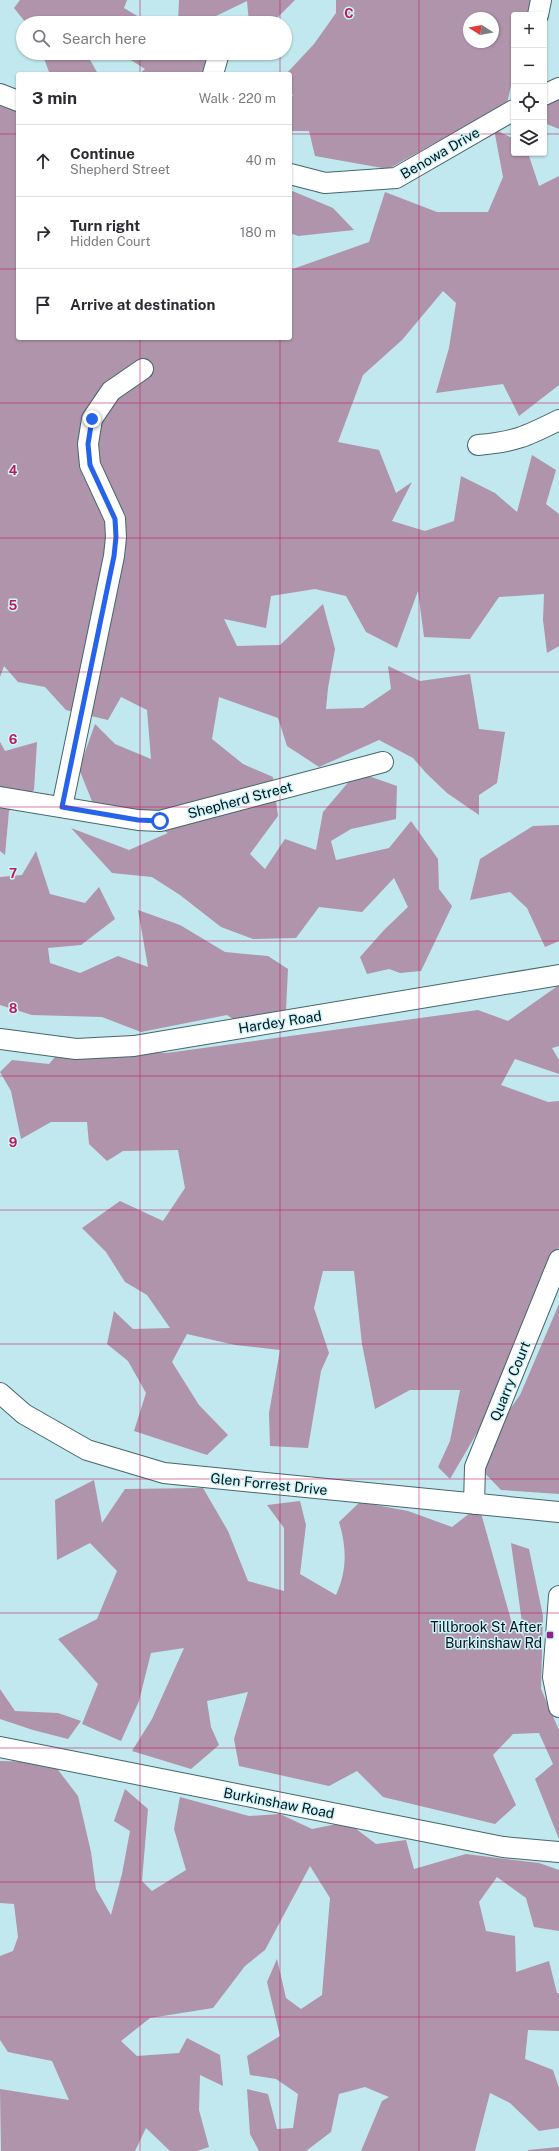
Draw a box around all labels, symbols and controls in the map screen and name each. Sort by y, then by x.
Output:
text: C [344,6,354,21]
north arrow [463,12,499,48]
map controls [511,12,547,156]
button: + [511,12,547,48]
search box [16,16,292,60]
icon: search [30,27,52,49]
text: Search here [62,30,146,47]
button: − [511,48,547,84]
button: locate [511,84,547,120]
text: 3 min [32,88,77,108]
text: Walk · 220 m [199,91,276,106]
button: layers [511,120,547,156]
street label: Benowa Drive [398,124,482,182]
text: Continue [70,145,135,162]
icon: ahead [32,150,54,172]
text: 40 m [245,153,276,168]
text: Shepherd Street [70,162,170,177]
text: Turn right [70,217,140,234]
icon: right [32,222,54,244]
text: 180 m [240,225,276,240]
text: Hidden Court [70,234,151,249]
icon: arrive [32,294,54,316]
text: Arrive at destination [70,296,215,313]
route end [83,410,101,428]
text: 4 [9,463,18,478]
text: 5 [9,598,18,613]
text: 6 [9,732,18,747]
street label: Shepherd Street [186,778,294,822]
route start [151,812,169,830]
text: 7 [9,866,17,881]
text: 8 [9,1001,18,1016]
street label: Hardey Road [237,1008,323,1036]
text: 9 [9,1135,17,1150]
street label: Quarry Court [487,1339,533,1423]
street label: Glen Forrest Drive [210,1470,328,1498]
place label: Tillbrook St After Burkinshaw Rd [430,1619,542,1651]
marker: Tillbrook St After Burkinshaw Rd [545,1630,555,1640]
street label: Burkinshaw Road [222,1784,336,1822]

